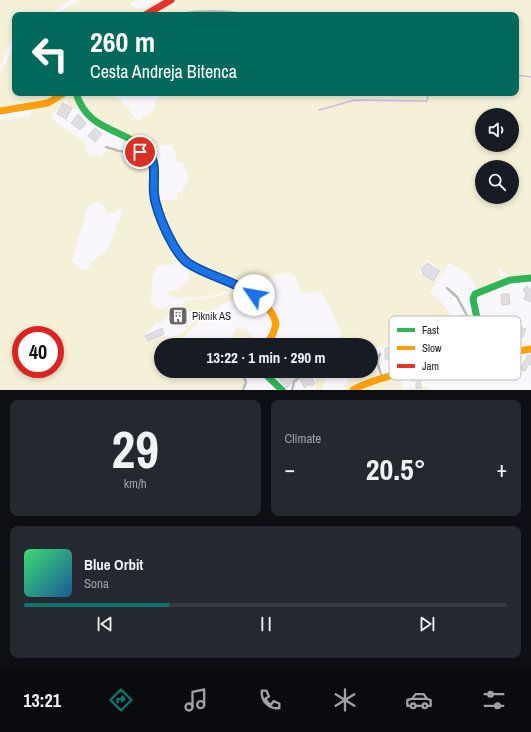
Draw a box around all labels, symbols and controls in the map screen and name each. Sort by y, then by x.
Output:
text: 260 m [90,23,155,61]
icon: left [24,28,76,80]
text: Cesta Andreja Bitenca [90,59,237,84]
map controls [475,108,519,204]
button: sound [475,108,519,152]
pin [123,135,157,169]
icon: arrive [129,141,151,163]
button: search [475,160,519,204]
position arrow [233,274,275,316]
building icon: Piknik AS [167,305,189,327]
place label: Piknik AS [192,309,231,323]
legend [389,316,521,380]
text: Fast [422,323,440,337]
speed limit sign: 40 [12,326,64,378]
text: Slow [422,341,442,355]
text: 13:22 · 1 min · 290 m [207,347,325,368]
text: Jam [422,359,439,373]
text: 29 [112,414,159,484]
text: Climate [285,430,321,447]
text: 20.5° [366,449,426,489]
text: − [285,454,295,484]
text: + [496,454,507,484]
text: km/h [124,475,147,492]
text: Blue Orbit [84,554,143,575]
text: Sona [84,575,109,592]
icon: previous [94,613,116,635]
icon: pause [255,613,277,635]
icon: next [416,613,438,635]
icon: directions [107,686,135,714]
icon: music [182,686,210,714]
icon: phone [256,686,284,714]
icon: climate [331,686,359,714]
icon: car [405,686,433,714]
icon: filters [480,686,508,714]
text: 13:21 [23,688,61,713]

